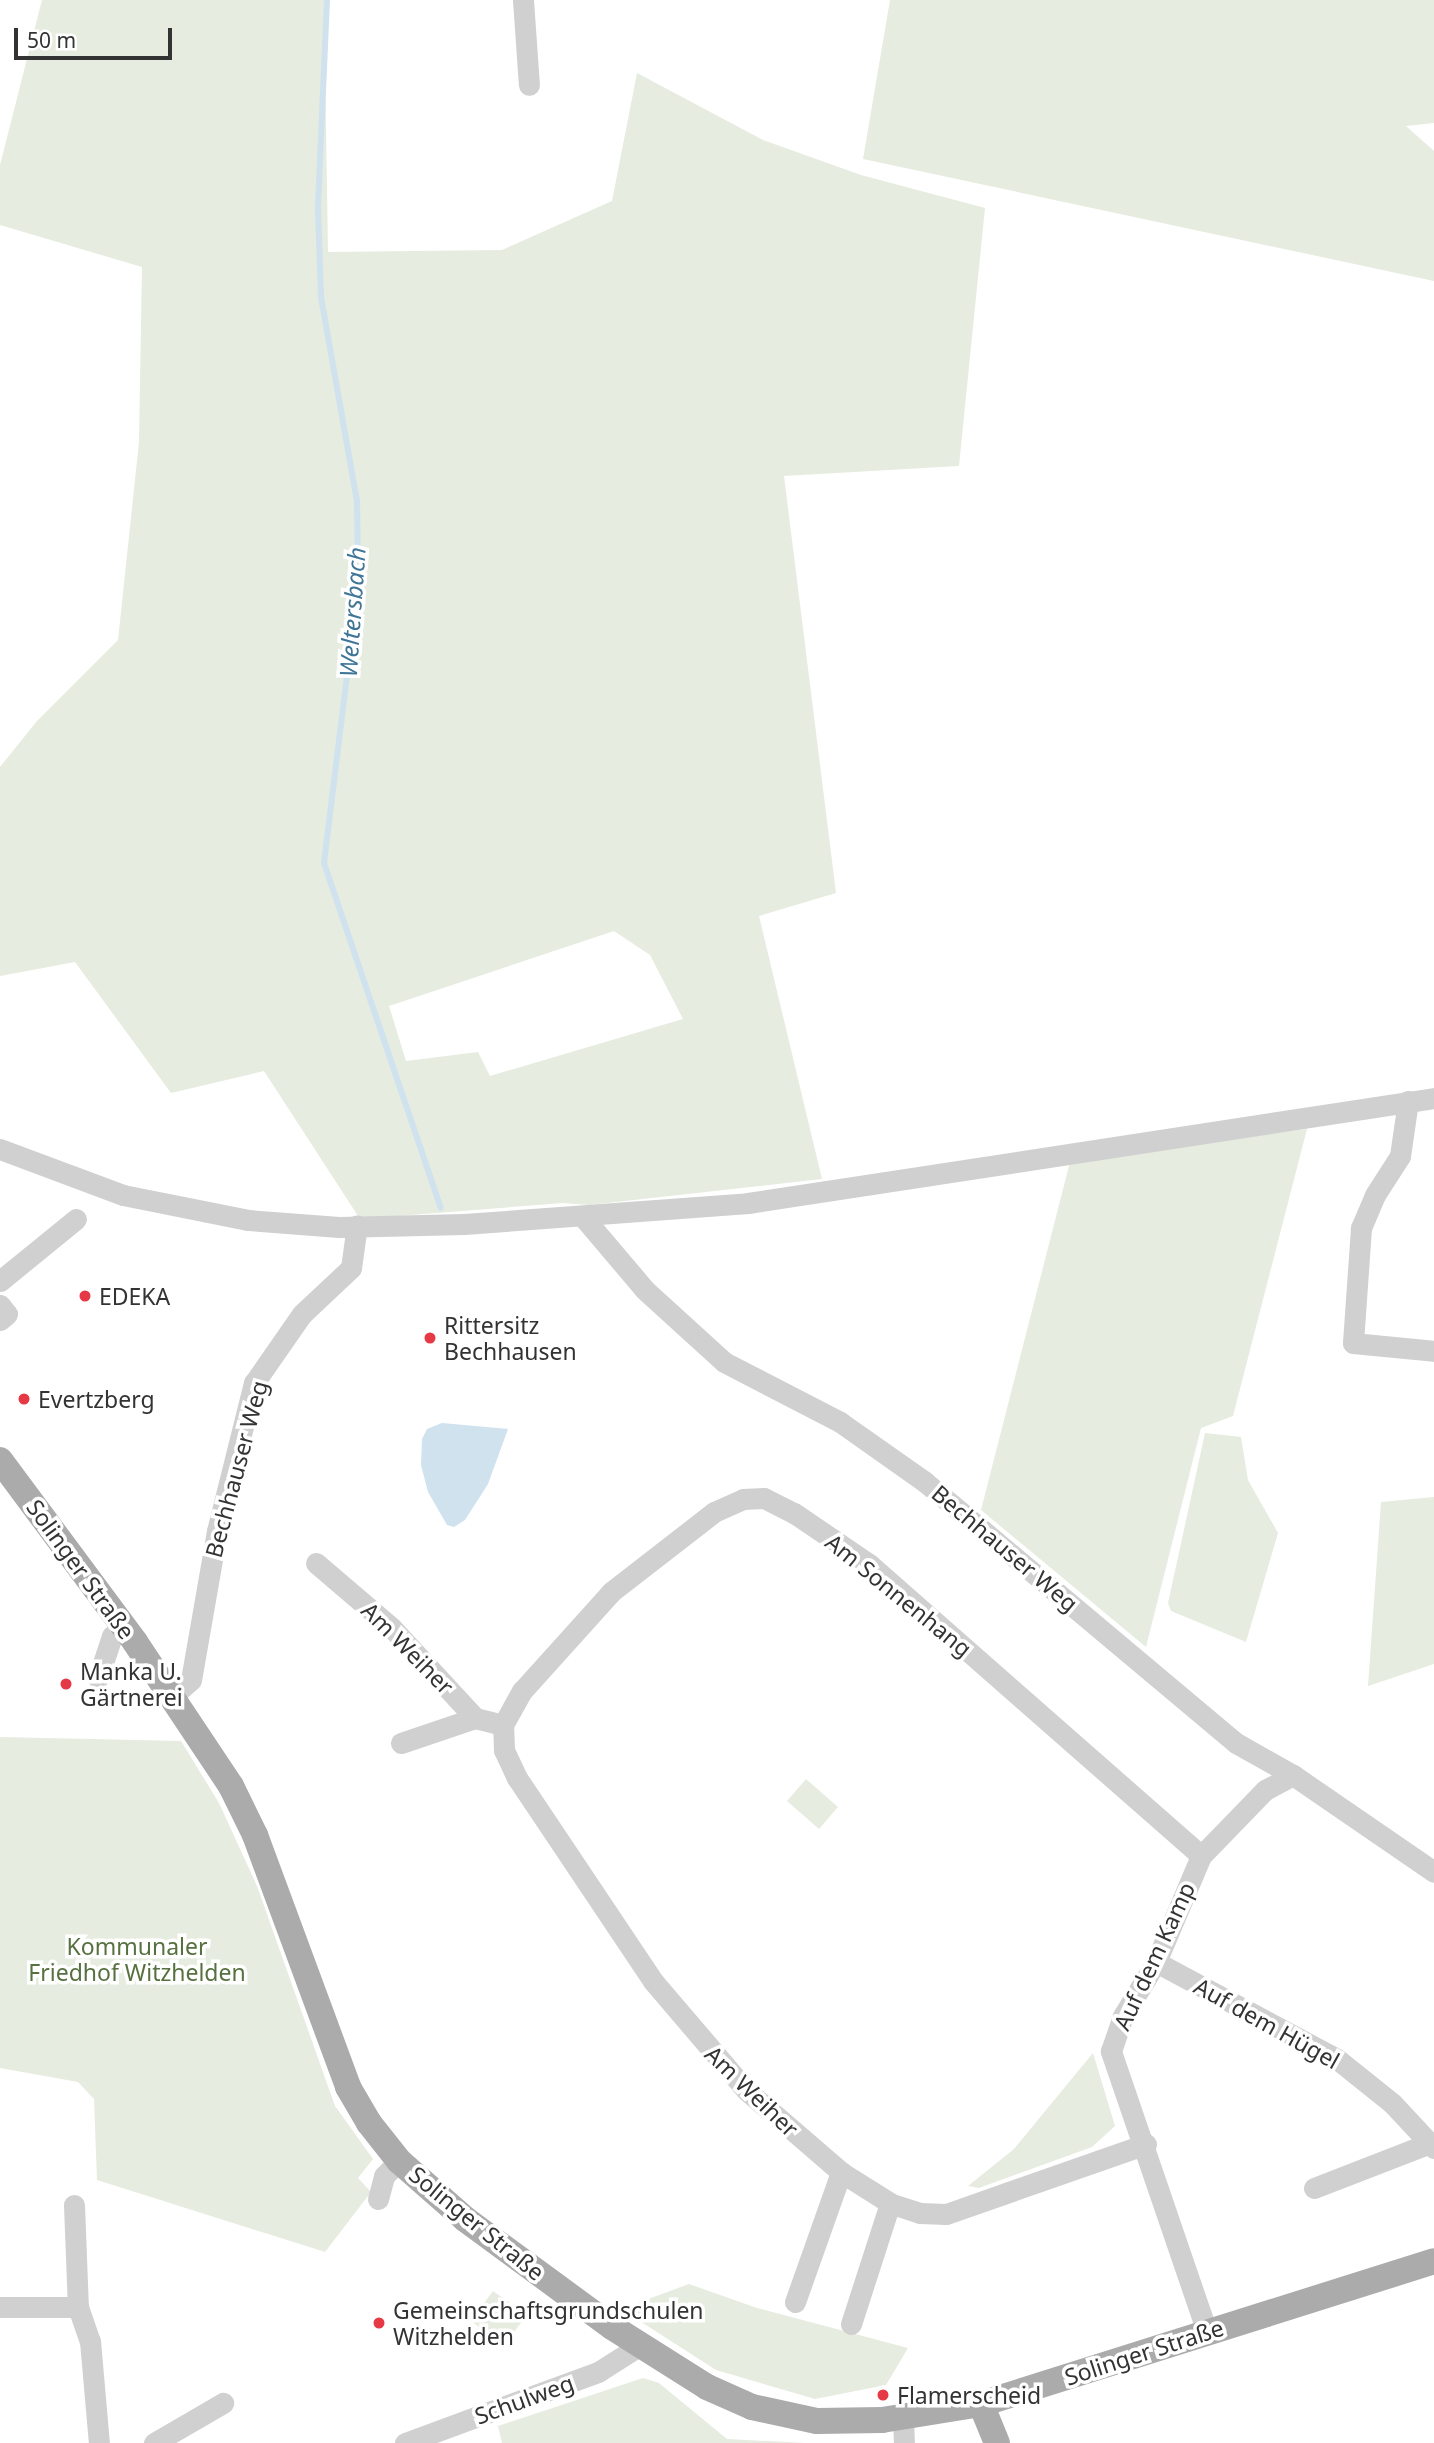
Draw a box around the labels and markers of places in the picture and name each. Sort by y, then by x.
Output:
place label: EDEKA [99,1282,170,1310]
marker: EDEKA [77,1288,93,1304]
place label: Rittersitz Bechhausen [444,1311,577,1365]
marker: Rittersitz Bechhausen [422,1330,438,1346]
place label: Evertzberg [38,1385,155,1413]
marker: Evertzberg [16,1391,32,1407]
place label: Manka U. Gärtnerei [80,1657,183,1711]
marker: Manka U. Gärtnerei [58,1676,74,1692]
place label: Gemeinschaftsgrundschulen Witzhelden [393,2296,704,2350]
marker: Gemeinschaftsgrundschulen Witzhelden [371,2315,387,2331]
place label: Flamerscheid [897,2381,1041,2409]
marker: Flamerscheid [875,2387,891,2403]

